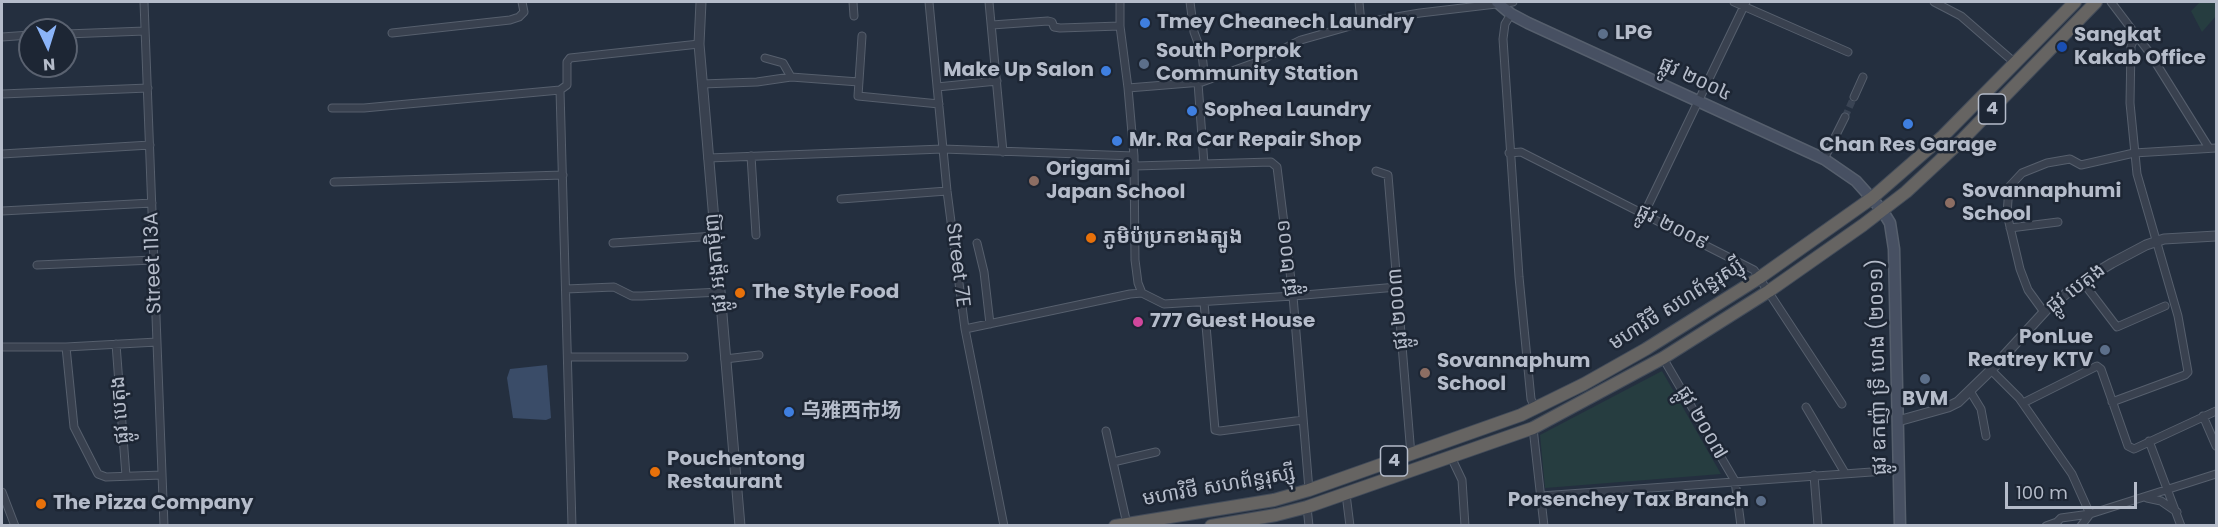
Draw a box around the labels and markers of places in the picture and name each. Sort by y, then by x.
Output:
place label: Tmey Cheanech Laundry [1157,11,1414,35]
marker: Tmey Cheanech Laundry [1138,16,1152,30]
place label: LPG [1615,22,1652,46]
place label: Sangkat Kakab Office [2074,24,2206,71]
marker: LPG [1596,27,1610,41]
place label: South Porprok Community Station [1156,40,1358,87]
marker: Sangkat Kakab Office [2055,40,2069,54]
marker: South Porprok Community Station [1137,57,1151,71]
place label: Make Up Salon [943,59,1094,83]
marker: Make Up Salon [1099,64,1113,78]
place label: Sophea Laundry [1204,99,1371,123]
marker: Sophea Laundry [1185,104,1199,118]
marker: Chan Res Garage [1901,117,1915,131]
place label: Mr. Ra Car Repair Shop [1129,129,1362,153]
marker: Mr. Ra Car Repair Shop [1110,134,1124,148]
place label: Chan Res Garage [1819,134,1997,158]
place label: Origami Japan School [1046,158,1185,205]
marker: Origami Japan School [1027,174,1041,188]
place label: Sovannaphumi School [1962,180,2121,227]
marker: Sovannaphumi School [1943,196,1957,210]
place label: ភូមិប៉ប្រកខាងត្បូង [1103,226,1243,250]
marker: ភូមិប៉ប្រកខាងត្បូង [1084,231,1098,245]
place label: The Style Food [752,281,899,305]
marker: The Style Food [733,286,747,300]
place label: 777 Guest House [1150,310,1315,334]
marker: 777 Guest House [1131,315,1145,329]
place label: PonLue Reatrey KTV [1968,326,2093,373]
marker: PonLue Reatrey KTV [2098,343,2112,357]
place label: Sovannaphum School [1437,350,1590,397]
marker: Sovannaphum School [1418,366,1432,380]
marker: BVM [1918,372,1932,386]
place label: BVM [1902,388,1948,412]
place label: 乌雅西市场 [801,400,901,424]
marker: 乌雅西市场 [782,405,796,419]
place label: Pouchentong Restaurant [667,448,805,495]
marker: Pouchentong Restaurant [648,465,662,479]
place label: Porsenchey Tax Branch [1508,489,1749,513]
place label: The Pizza Company [53,492,253,516]
marker: Porsenchey Tax Branch [1754,494,1768,508]
marker: The Pizza Company [34,497,48,511]

